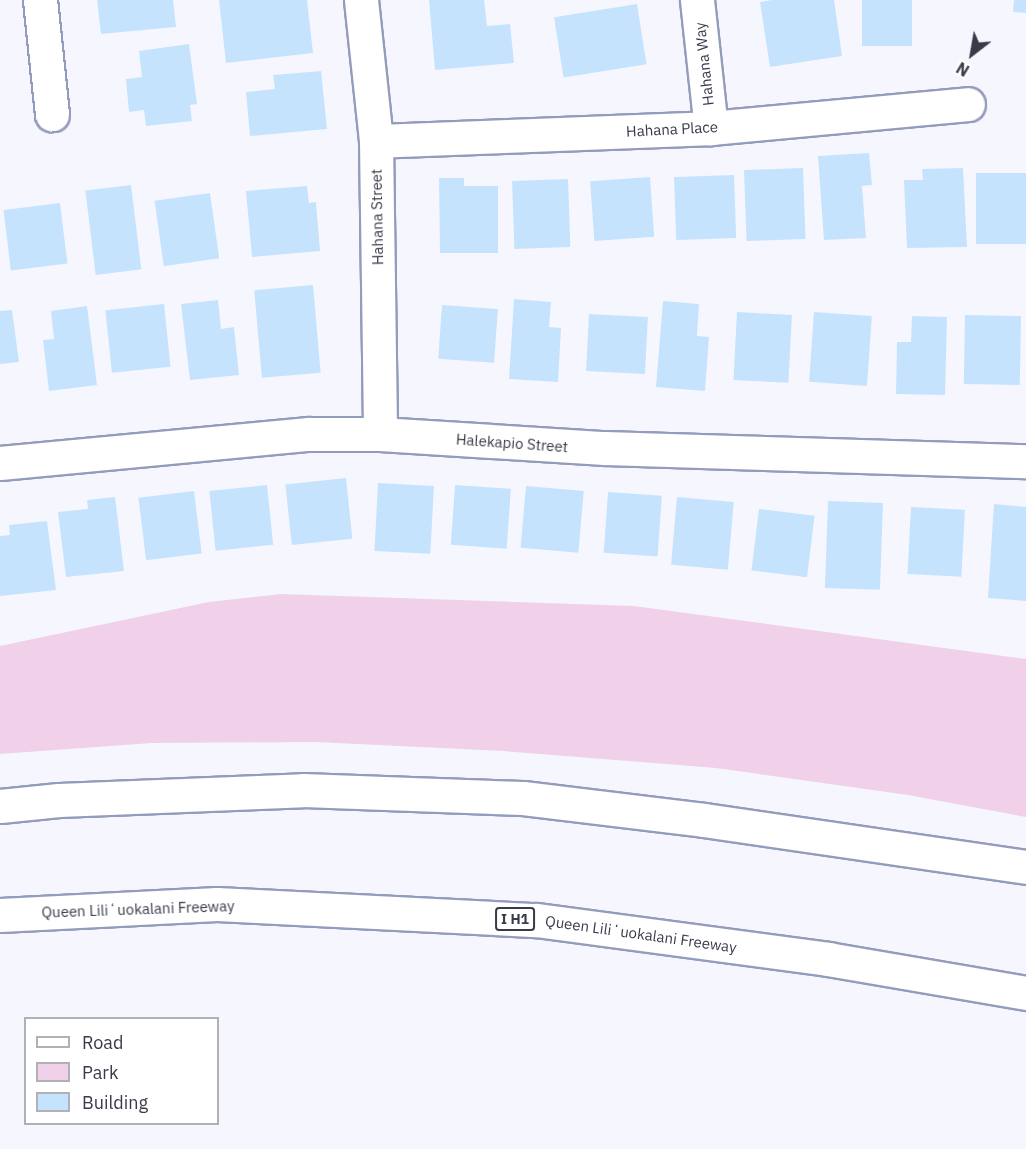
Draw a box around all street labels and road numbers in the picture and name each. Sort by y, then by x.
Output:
street label: Hahana Way [691,21,717,107]
street label: Hahana Place [626,118,718,140]
street label: Hahana Street [367,169,387,265]
street label: Halekapio Street [455,430,569,456]
street label: Queen Liliʻuokalani Freeway [41,897,235,921]
road number: I H1 [494,908,536,930]
street label: Queen Liliʻuokalani Freeway [544,912,738,956]

